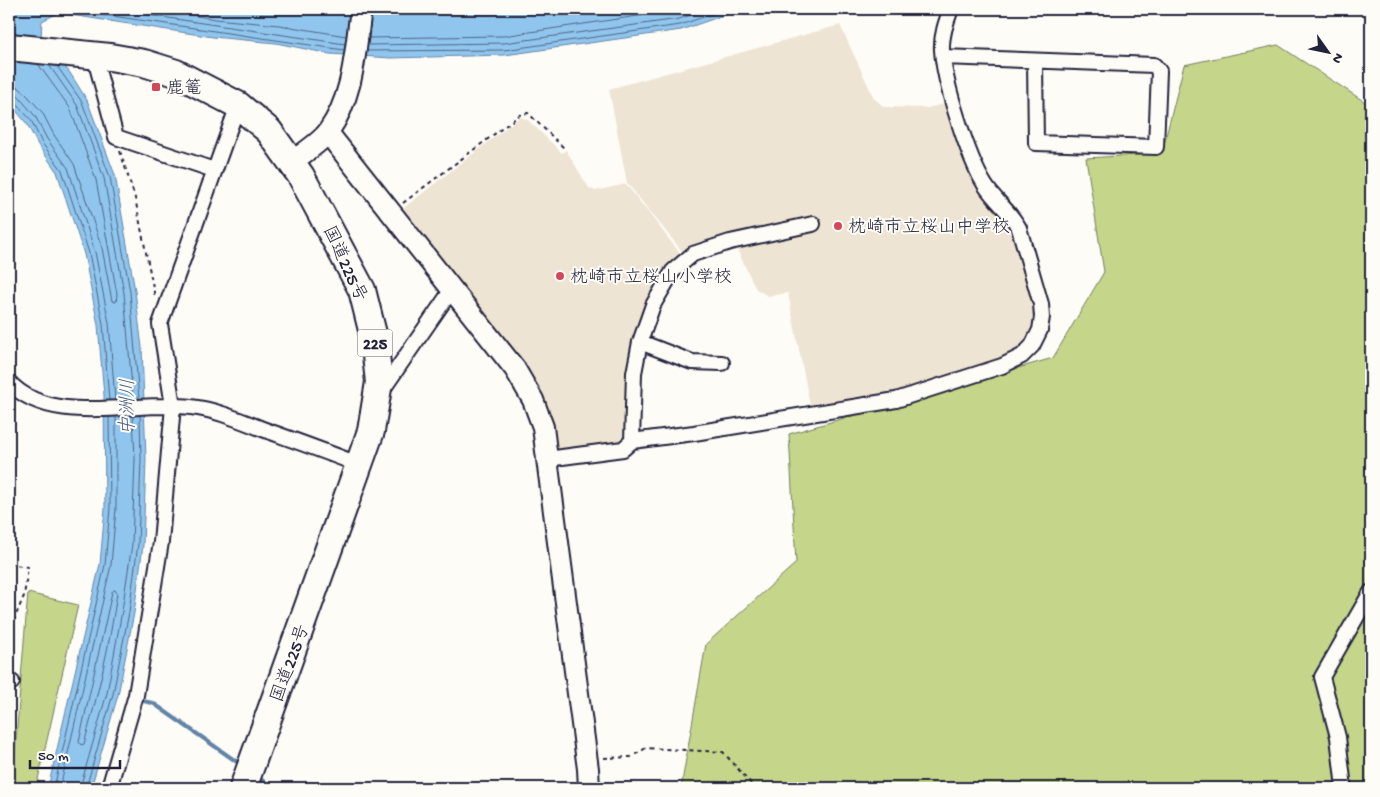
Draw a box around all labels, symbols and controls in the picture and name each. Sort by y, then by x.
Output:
north arrow [1302,28,1352,78]
text: N [1327,49,1346,66]
place label: 鹿篭 [166,78,202,100]
marker: 鹿篭 [150,81,162,93]
place label: 枕崎市立桜山中学校 [848,217,1010,239]
marker: 枕崎市立桜山中学校 [832,220,844,232]
street label: 国道225号 [317,222,371,305]
place label: 枕崎市立桜山小学校 [570,267,732,289]
marker: 枕崎市立桜山小学校 [554,270,566,282]
road number: 225 [358,329,392,356]
water label: 中洲川 [117,378,141,436]
street label: 国道225号 [267,622,315,706]
scale bar [30,737,120,769]
text: 50 m [38,748,69,766]

